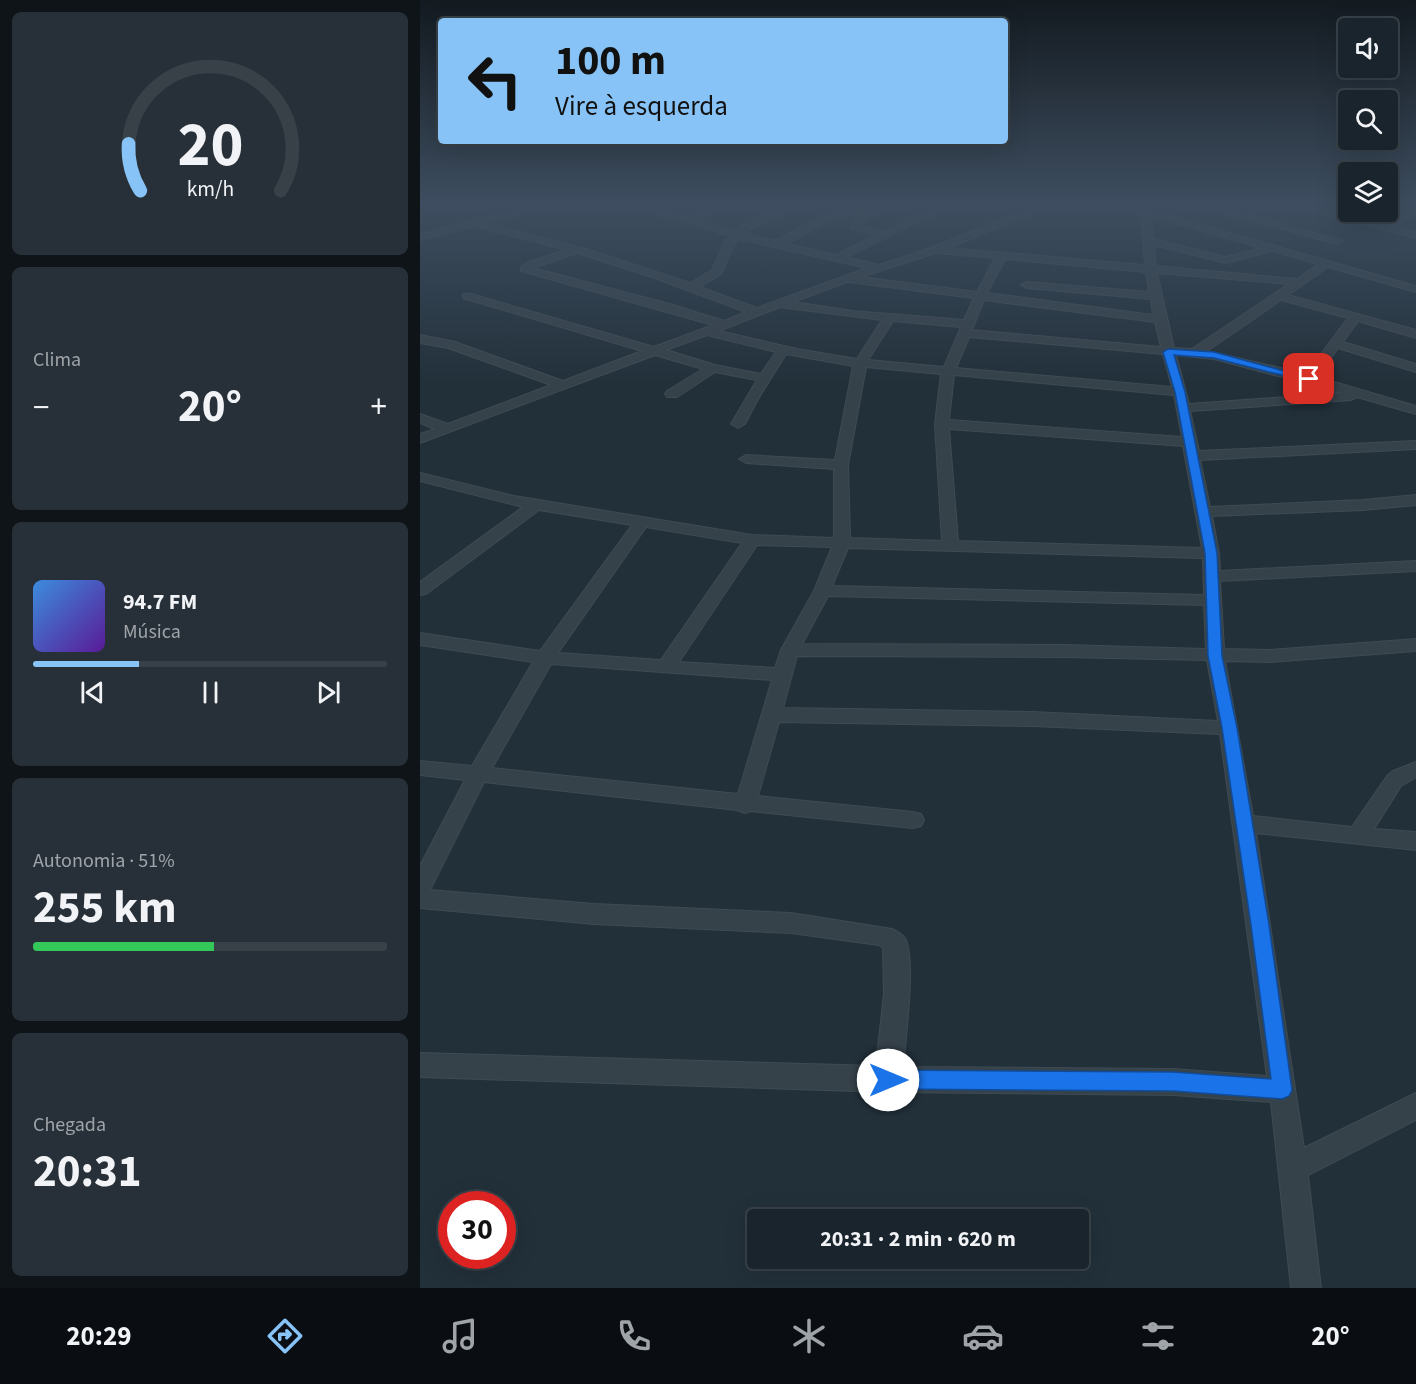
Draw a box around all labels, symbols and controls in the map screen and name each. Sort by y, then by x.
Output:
map controls [1338,18,1398,222]
button: sound [1338,18,1398,78]
text: 100 m [555,31,666,91]
icon: left [456,42,534,120]
text: Vire à esquerda [555,87,728,126]
button: search [1338,90,1398,150]
text: 20 [177,101,243,190]
button: layers [1338,162,1398,222]
text: km/h [186,174,234,205]
text: Clima [33,346,81,374]
pin [1283,353,1334,404]
icon: arrive [1292,362,1325,395]
text: 20° [178,375,242,439]
text: − [33,384,49,431]
text: + [371,384,387,431]
text: 94.7 FM [123,586,197,618]
text: Música [123,618,181,646]
icon: previous [76,676,109,709]
icon: pause [194,676,227,709]
icon: next [312,676,345,709]
text: Autonomia · 51% [33,847,175,875]
text: 255 km [33,876,177,940]
position arrow [856,1048,920,1112]
text: Chegada [33,1111,106,1139]
text: 20:31 [33,1140,142,1204]
speed limit sign: 30 [438,1191,516,1269]
text: 20:31 · 2 min · 620 m [820,1223,1016,1255]
icon: directions [264,1315,306,1357]
icon: music [439,1315,481,1357]
icon: phone [613,1315,655,1357]
icon: climate [788,1315,830,1357]
icon: car [962,1315,1004,1357]
icon: filters [1137,1315,1179,1357]
text: 20:29 [66,1317,131,1356]
text: 20° [1311,1317,1350,1356]

